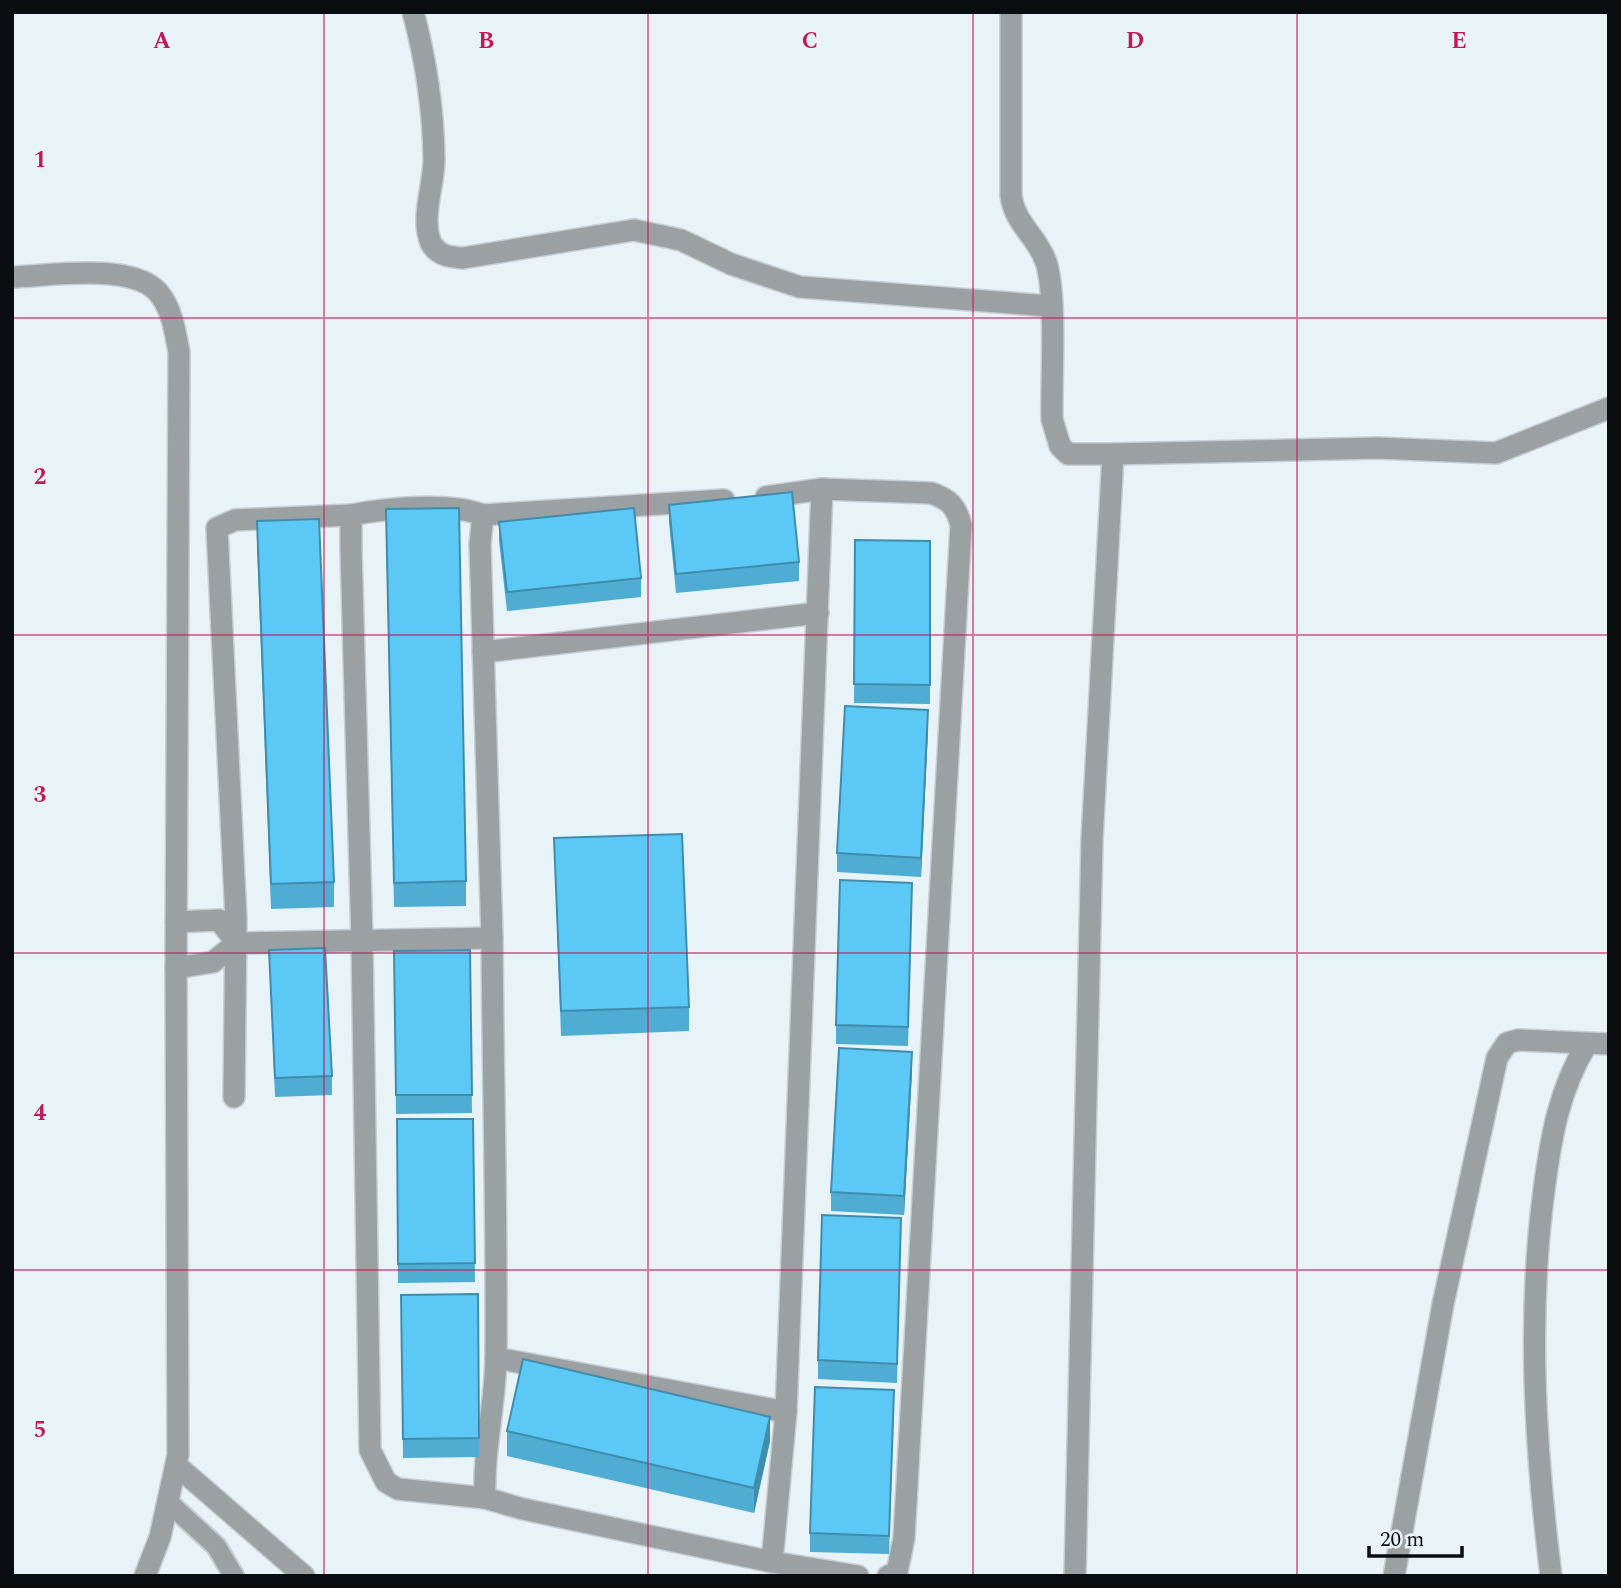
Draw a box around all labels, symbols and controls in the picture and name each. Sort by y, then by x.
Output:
text: A [153,24,171,59]
text: B [478,24,494,59]
text: C [802,24,818,59]
text: D [1126,24,1144,59]
text: E [1451,24,1467,59]
text: 1 [34,143,46,178]
text: 2 [34,460,47,495]
text: 3 [34,778,47,813]
text: 4 [34,1096,47,1131]
text: 5 [34,1413,46,1448]
scale bar [1369,1514,1462,1558]
text: 20 m [1380,1524,1424,1556]

